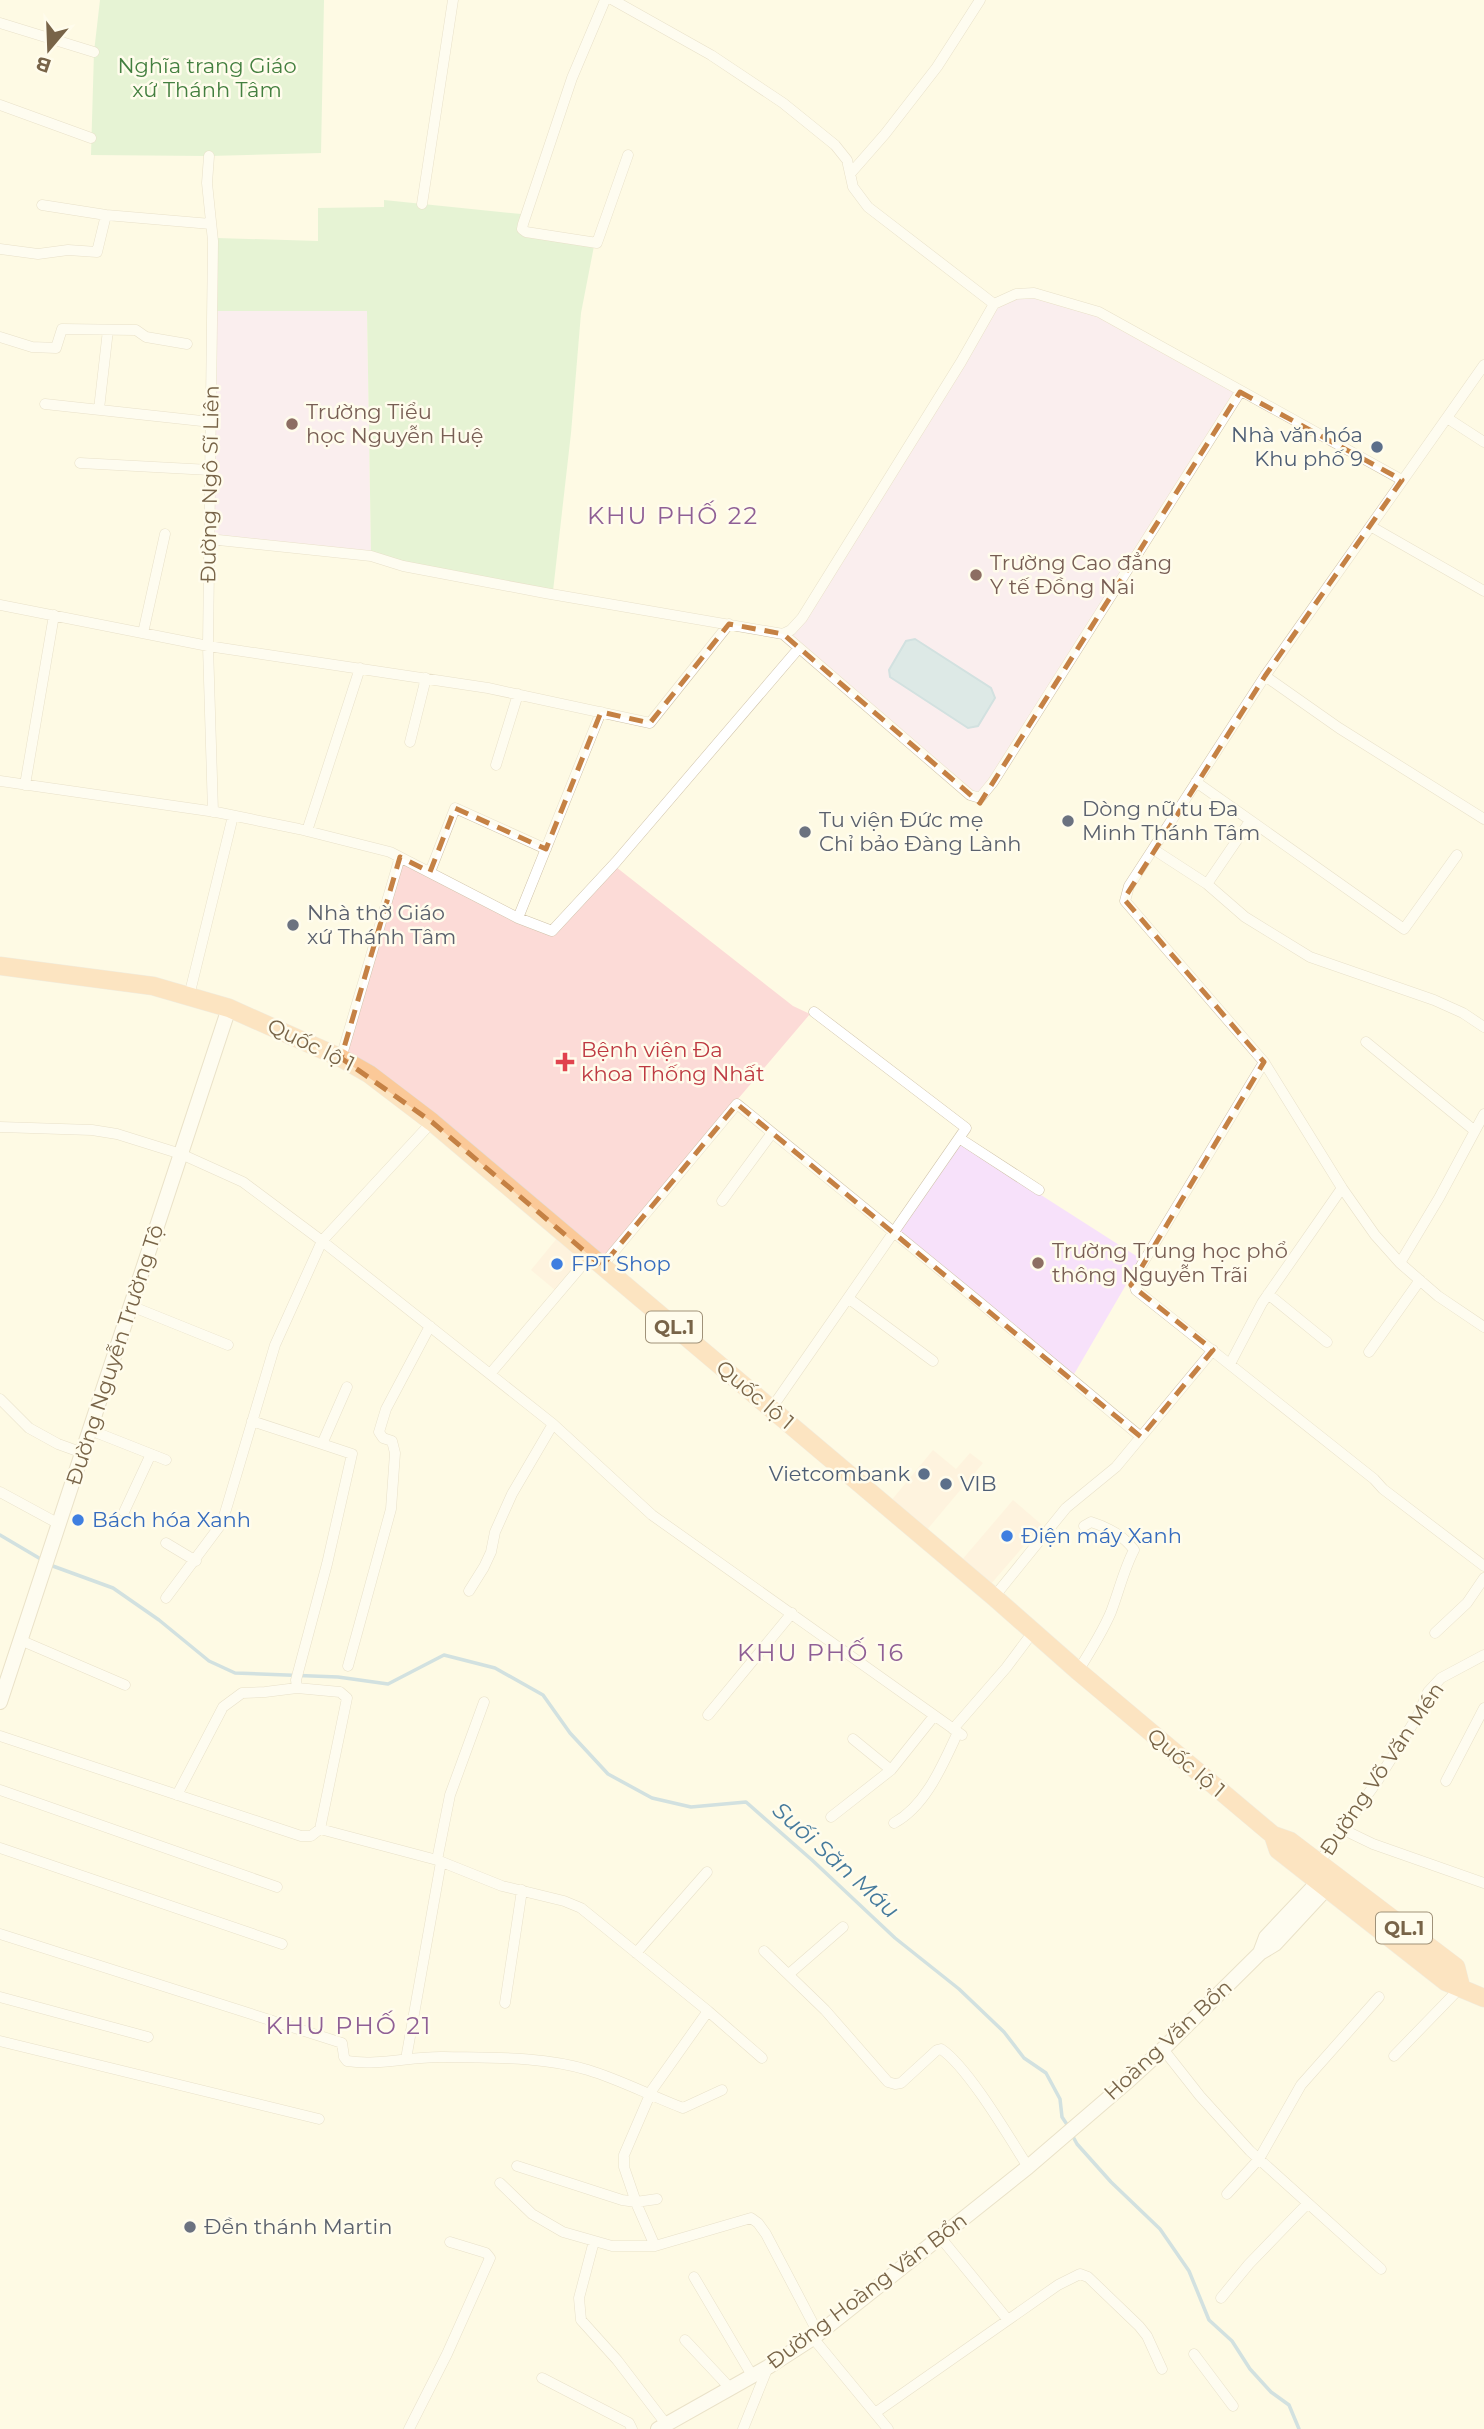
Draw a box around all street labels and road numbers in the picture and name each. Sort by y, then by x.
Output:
street label: Đường Ngô Sĩ Liên [195,385,224,583]
street label: Quốc lộ 1 [263,1013,359,1076]
street label: Đường Nguyễn Trường Tộ [60,1221,169,1488]
road number: QL.1 [646,1312,702,1343]
street label: Quốc lộ 1 [711,1355,799,1434]
street label: Đường Võ Văn Mén [1314,1677,1449,1860]
street label: Quốc lộ 1 [1142,1723,1230,1802]
road number: QL.1 [1376,1912,1432,1944]
street label: Hoàng Văn Bổn [1099,1974,1237,2105]
street label: Đường Hoàng Văn Bổn [762,2207,972,2374]

